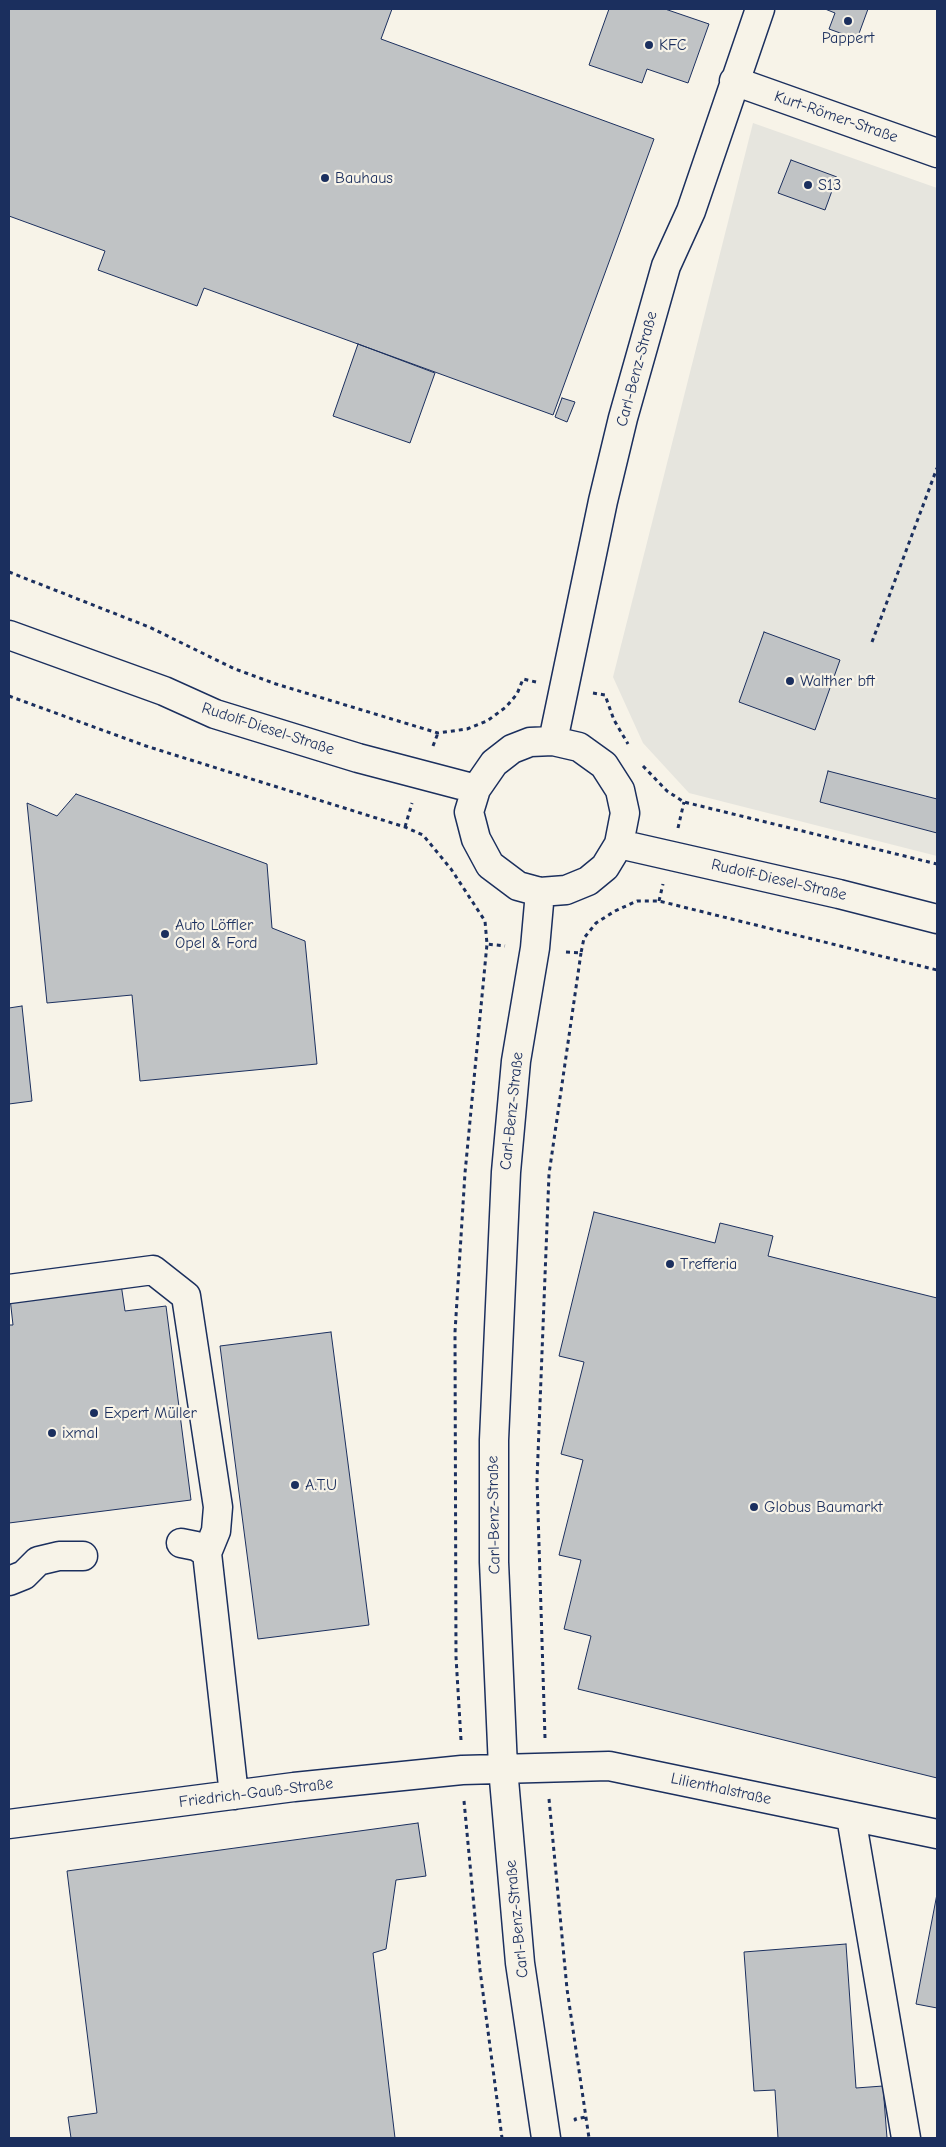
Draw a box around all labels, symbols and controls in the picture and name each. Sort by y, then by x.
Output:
marker: Pappert [842,15,854,27]
place label: Pappert [822,28,874,48]
place label: KFC [659,35,687,55]
marker: KFC [643,39,655,51]
street label: Kurt-Römer-Straße [771,87,901,147]
place label: Bauhaus [335,168,393,188]
marker: Bauhaus [319,172,331,184]
place label: S13 [818,175,841,195]
marker: S13 [802,179,814,191]
street label: Carl-Benz-Straße [612,309,662,429]
place label: Walther bft [800,671,875,691]
marker: Walther bft [784,675,796,687]
street label: Rudolf-Diesel-Straße [199,698,337,760]
street label: Rudolf-Diesel-Straße [709,855,849,905]
place label: Auto Löffler Opel & Ford [175,915,257,953]
marker: Auto Löffler Opel & Ford [159,928,171,940]
street label: Carl-Benz-Straße [496,1051,528,1171]
place label: Trefferia [680,1254,737,1274]
marker: Trefferia [664,1258,676,1270]
place label: Expert Müller [104,1403,197,1423]
marker: Expert Müller [88,1407,100,1419]
place label: ixmal [62,1423,98,1443]
marker: ixmal [46,1427,58,1439]
street label: Carl-Benz-Straße [483,1456,505,1574]
place label: A.T.U [305,1475,337,1495]
marker: A.T.U [289,1479,301,1491]
place label: Globus Baumarkt [764,1497,883,1517]
marker: Globus Baumarkt [748,1501,760,1513]
street label: Lilienthalstraße [669,1769,773,1809]
street label: Friedrich-Gauß-Straße [178,1774,334,1812]
street label: Carl-Benz-Straße [501,1859,533,1979]

